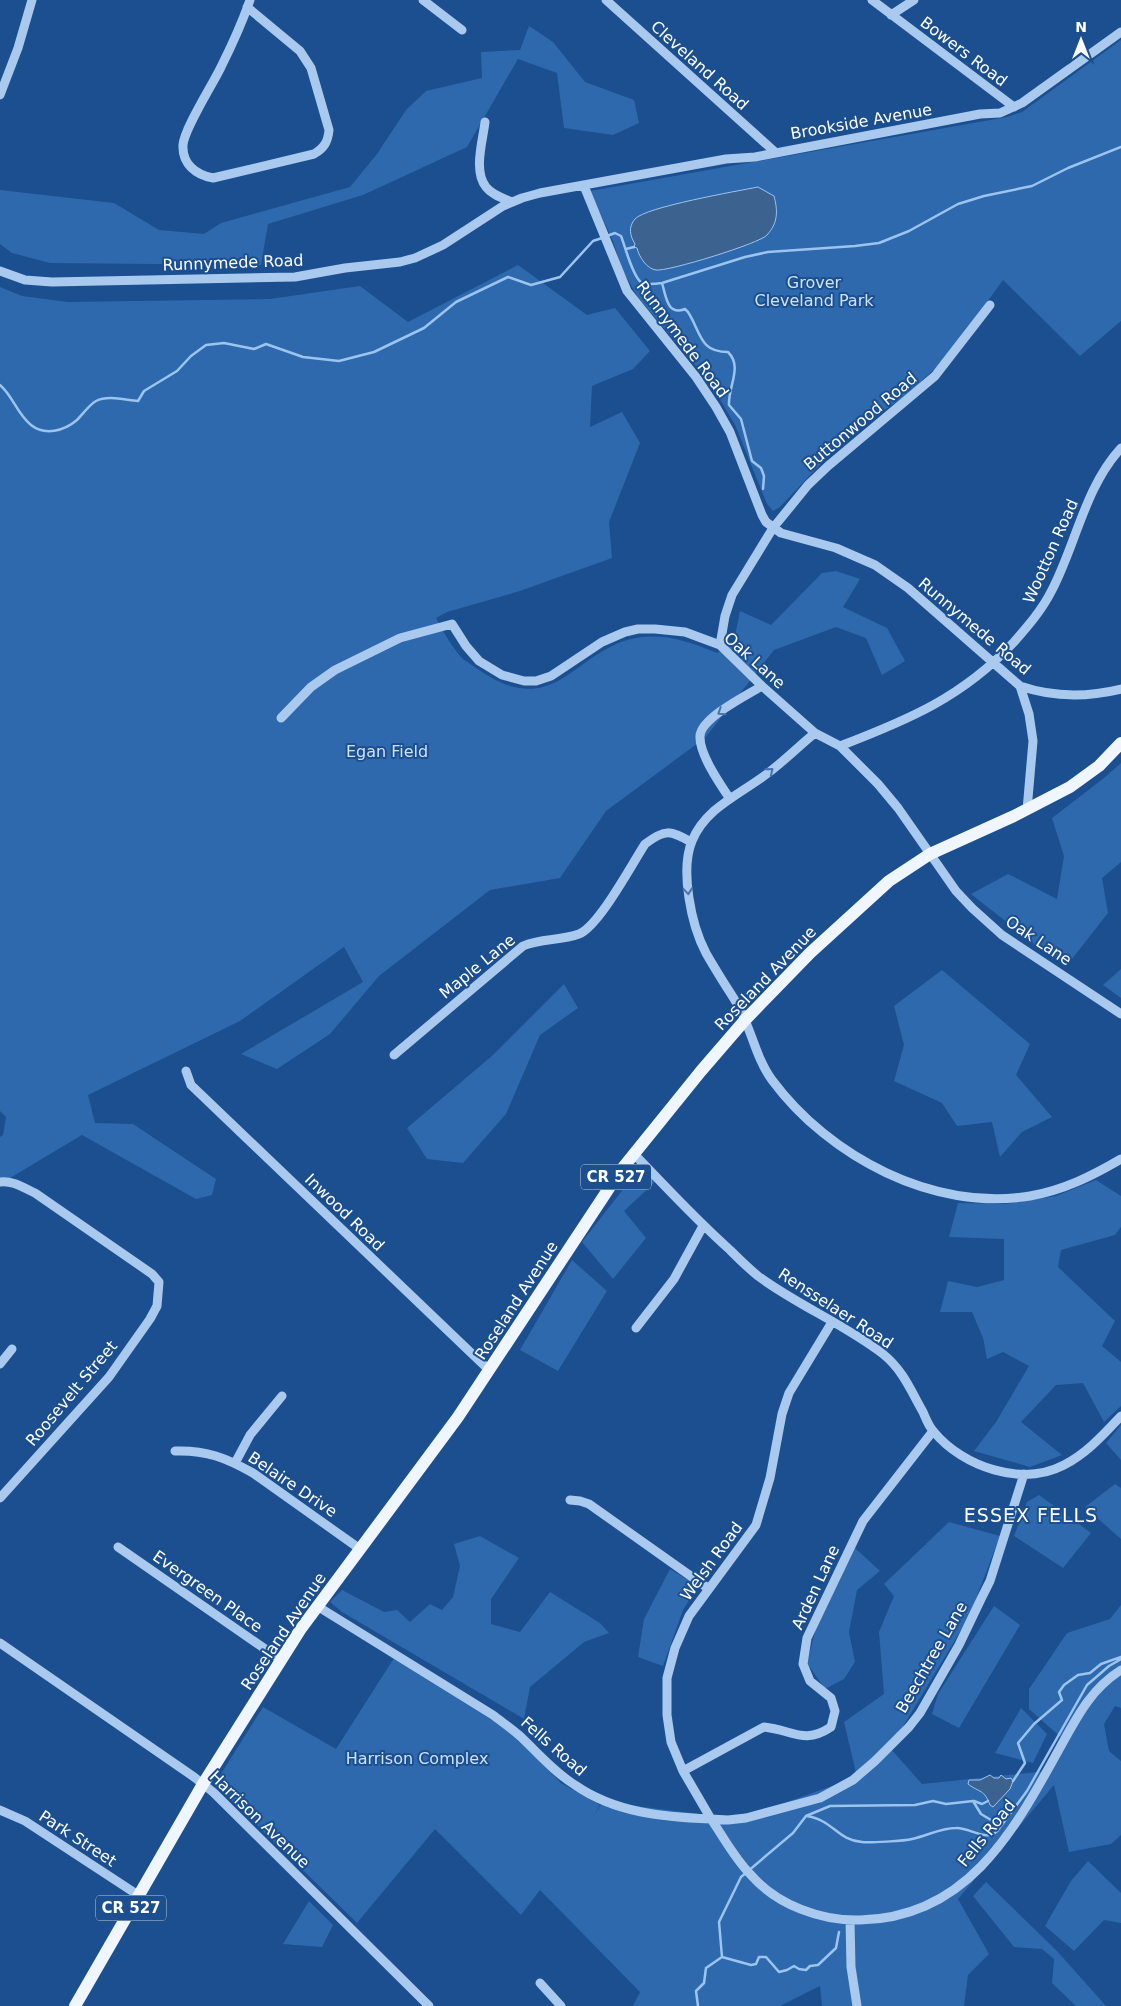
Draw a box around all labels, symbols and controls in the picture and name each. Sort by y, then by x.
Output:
street label: Bowers Road [917,13,1011,90]
north arrow [1056,15,1106,65]
street label: Cleveland Road [647,17,752,114]
text: N [1075,19,1087,35]
street label: Brookside Avenue [789,100,933,143]
street label: Runnymede Road [162,251,304,274]
park label: Grover Cleveland Park [755,273,874,310]
street label: Runnymede Road [633,277,733,401]
street label: Buttonwood Road [800,369,921,474]
street label: Wootton Road [1019,496,1082,606]
street label: Runnymede Road [915,574,1035,679]
street label: Oak Lane [720,628,789,693]
one-way arrow [717,706,726,715]
park label: Egan Field [346,742,428,761]
one-way arrow [764,769,773,777]
one-way arrow [683,887,694,895]
street label: Oak Lane [1002,911,1075,969]
street label: Roseland Avenue [711,922,820,1034]
street label: Maple Lane [436,930,519,1003]
road number: CR 527 [581,1164,651,1190]
street label: Inwood Road [301,1170,388,1255]
street label: Roseland Avenue [471,1237,562,1363]
street label: Rensselaer Road [775,1264,897,1353]
street label: Roosevelt Street [22,1337,121,1450]
street label: Belaire Drive [245,1448,341,1521]
district label: ESSEX FELLS [964,1504,1098,1526]
street label: Welsh Road [676,1518,746,1604]
street label: Arden Lane [788,1542,843,1633]
street label: Evergreen Place [149,1546,266,1636]
street label: Roseland Avenue [237,1569,330,1694]
street label: Beechtree Lane [892,1598,971,1716]
street label: Fells Road [517,1713,590,1780]
park label: Harrison Complex [346,1749,488,1768]
street label: Harrison Avenue [206,1767,314,1872]
street label: Fells Road [954,1796,1019,1871]
street label: Park Street [36,1806,120,1870]
road number: CR 527 [96,1896,166,1920]

